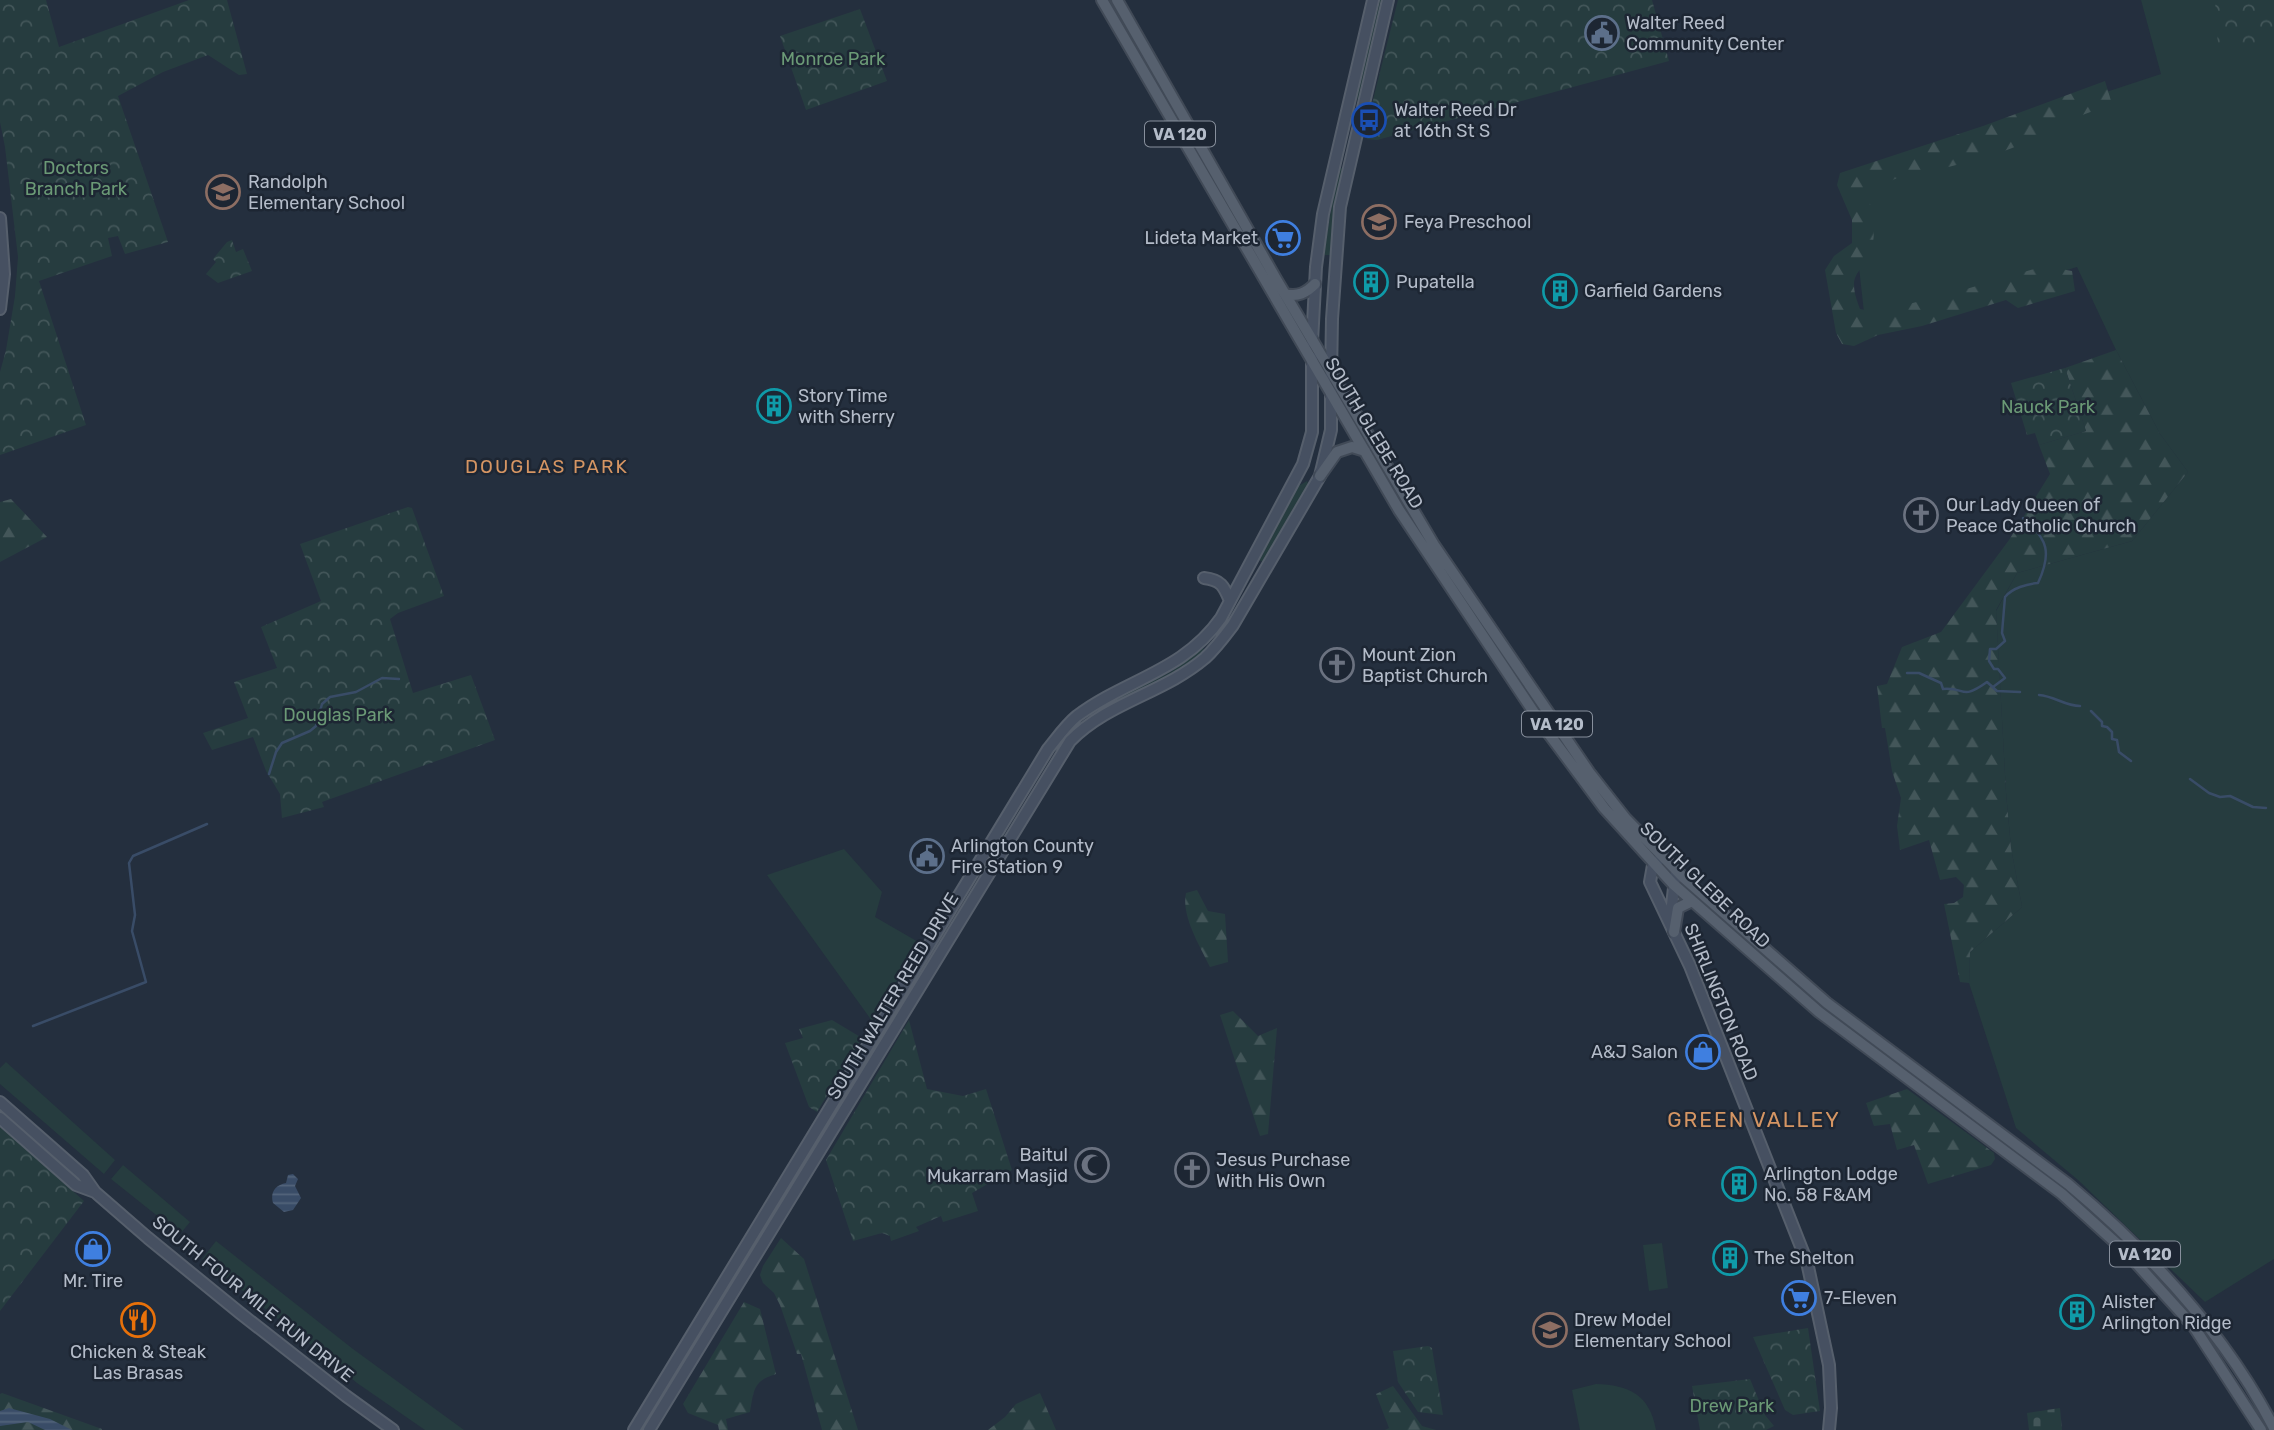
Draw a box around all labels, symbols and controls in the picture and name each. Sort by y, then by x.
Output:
place label: Walter Reed Community Center [1626,12,1784,55]
public building icon: Walter Reed Community Center [1583,14,1621,52]
park label: Monroe Park [781,48,886,70]
place label: Walter Reed Dr at 16th St S [1394,99,1517,142]
bus stop icon: Walter Reed Dr at 16th St S [1350,101,1388,139]
road number: VA 120 [1145,122,1215,146]
park label: Doctors Branch Park [25,157,128,200]
place label: Randolph Elementary School [248,171,405,214]
school or university icon: Randolph Elementary School [204,173,242,211]
school or university icon: Feya Preschool [1360,203,1398,241]
place label: Feya Preschool [1404,211,1531,233]
supermarket icon: Lideta Market [1264,219,1302,257]
place label: Lideta Market [1144,227,1258,249]
building icon: Pupatella [1352,263,1390,301]
place label: Pupatella [1396,271,1475,293]
building icon: Garfield Gardens [1541,272,1579,310]
place label: Garfield Gardens [1584,280,1722,302]
street label: SOUTH GLEBE ROAD [1320,353,1428,513]
place label: Story Time with Sherry [798,385,895,428]
building icon: Story Time with Sherry [755,387,793,425]
park label: Nauck Park [2001,396,2096,418]
district label: DOUGLAS PARK [465,455,629,478]
place label: Our Lady Queen of Peace Catholic Church [1946,494,2136,537]
church icon: Our Lady Queen of Peace Catholic Church [1902,496,1940,534]
place label: Mount Zion Baptist Church [1362,644,1488,687]
church icon: Mount Zion Baptist Church [1318,646,1356,684]
park label: Douglas Park [283,704,394,726]
road number: VA 120 [1522,712,1592,736]
street label: SOUTH GLEBE ROAD [1635,817,1775,953]
place label: Arlington County Fire Station 9 [951,835,1094,878]
public building icon: Arlington County Fire Station 9 [908,837,946,875]
street label: SOUTH WALTER REED DRIVE [823,889,963,1103]
street label: SHIRLINGTON ROAD [1679,920,1763,1084]
shop icon: A&J Salon [1684,1033,1722,1071]
place label: A&J Salon [1591,1041,1678,1063]
district label: GREEN VALLEY [1667,1107,1841,1132]
place label: Baitul Mukarram Masjid [927,1144,1068,1187]
mosque icon: Baitul Mukarram Masjid [1073,1146,1111,1184]
place label: Jesus Purchase With His Own [1216,1149,1350,1192]
church icon: Jesus Purchase With His Own [1173,1151,1211,1189]
place label: Arlington Lodge No. 58 F&AM [1764,1163,1898,1206]
building icon: Arlington Lodge No. 58 F&AM [1720,1165,1758,1203]
street label: SOUTH FOUR MILE RUN DRIVE [148,1211,358,1387]
shop icon: Mr. Tire [74,1230,112,1268]
building icon: The Shelton [1711,1239,1749,1277]
road number: VA 120 [2110,1242,2180,1266]
place label: The Shelton [1754,1247,1854,1269]
place label: Mr. Tire [63,1270,123,1292]
supermarket icon: 7-Eleven [1780,1279,1818,1317]
place label: 7-Eleven [1824,1287,1897,1309]
place label: Alister Arlington Ridge [2102,1291,2232,1334]
building icon: Alister Arlington Ridge [2058,1293,2096,1331]
restaurant icon: Chicken & Steak Las Brasas [119,1301,157,1339]
place label: Drew Model Elementary School [1574,1309,1731,1352]
school or university icon: Drew Model Elementary School [1531,1311,1569,1349]
place label: Chicken & Steak Las Brasas [70,1341,207,1384]
park label: Drew Park [1690,1395,1775,1417]

